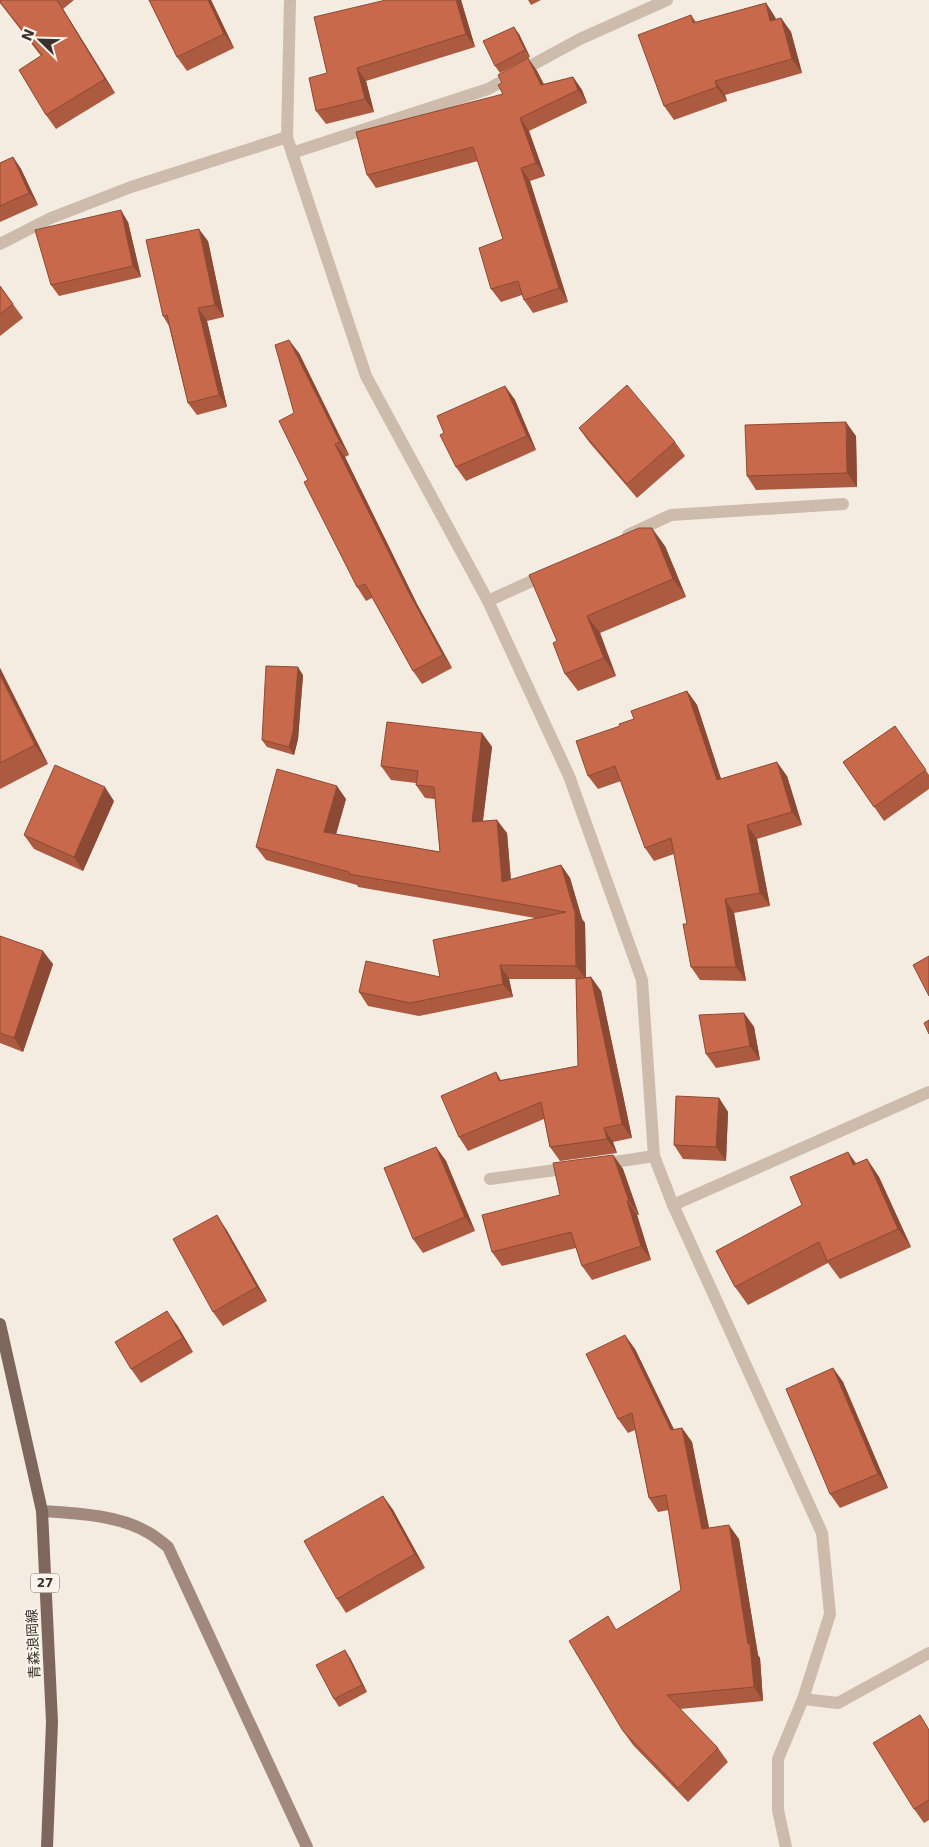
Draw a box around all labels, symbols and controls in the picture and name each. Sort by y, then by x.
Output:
north arrow [15,15,65,65]
text: N [18,26,38,43]
road number: 27 [31,1574,59,1592]
street label: 青森浪岡線 [23,1609,43,1679]

